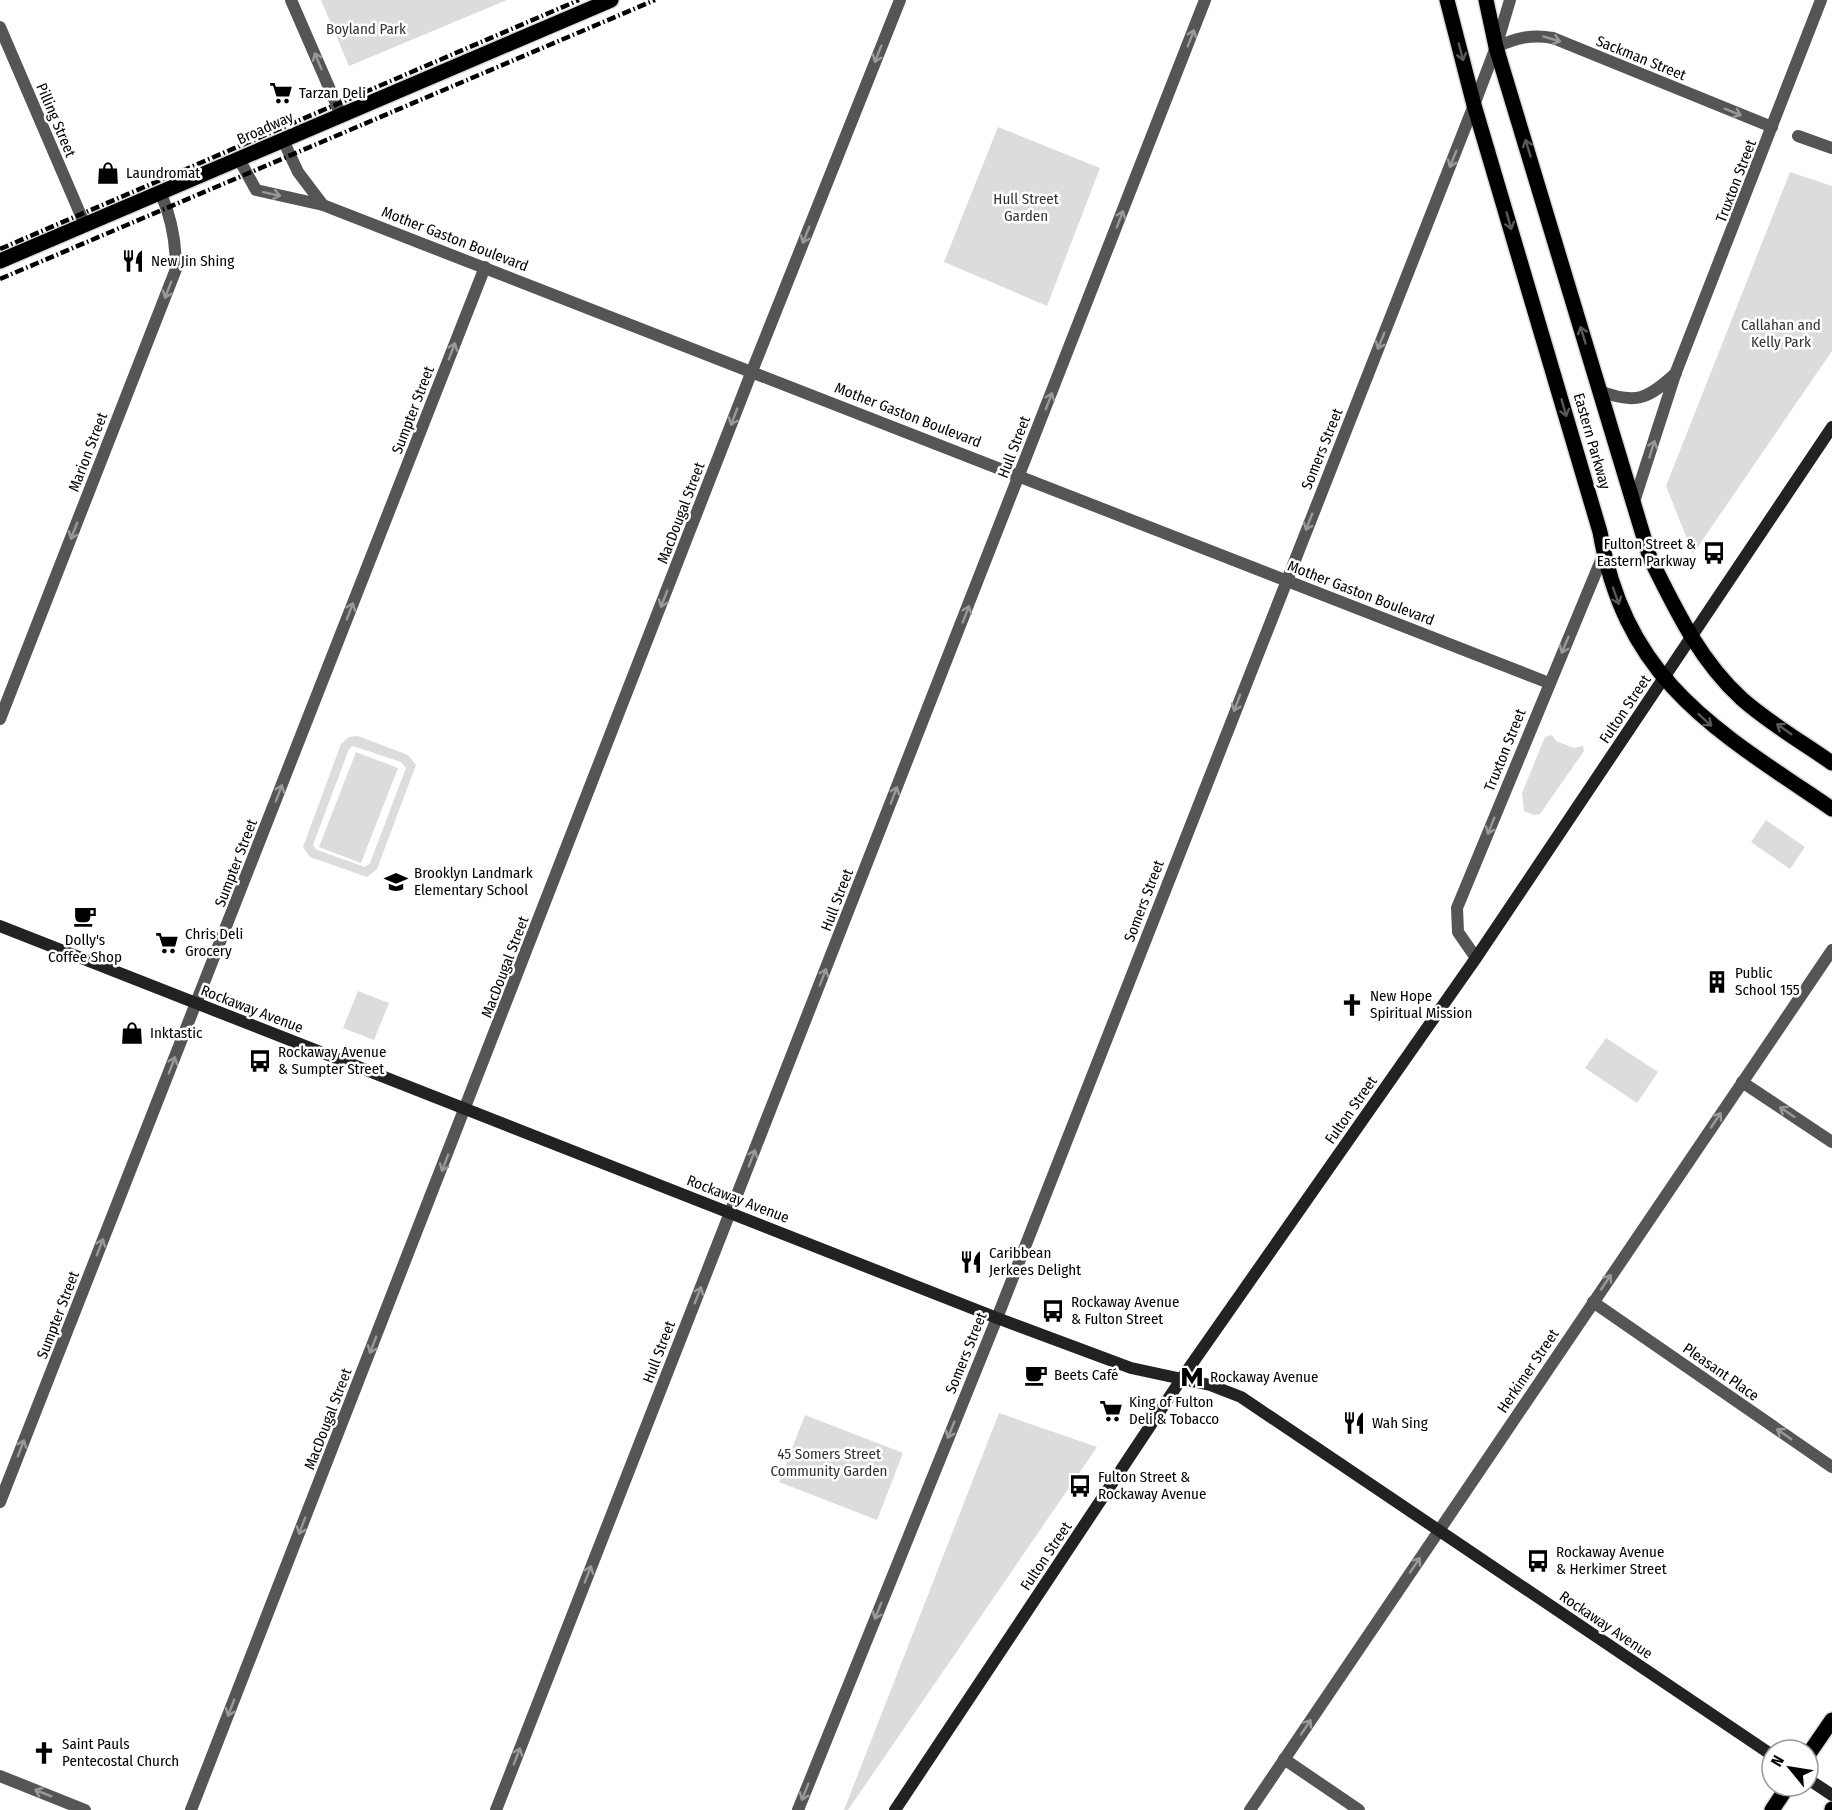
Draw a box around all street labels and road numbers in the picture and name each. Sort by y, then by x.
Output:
street label: Sackman Street [1593,32,1689,84]
street label: Pilling Street [32,80,80,160]
street label: Broadway [234,108,296,148]
street label: Truxton Street [1712,137,1760,225]
street label: Mother Gaston Boulevard [379,203,531,275]
street label: Sumpter Street [388,363,438,456]
street label: Mother Gaston Boulevard [832,379,984,451]
street label: Eastern Parkway [1570,391,1614,492]
street label: Somers Street [1298,406,1347,492]
street label: Marion Street [65,410,111,494]
street label: Hull Street [994,413,1034,481]
street label: MacDougal Street [653,460,709,566]
street label: Mother Gaston Boulevard [1285,557,1437,629]
street label: Fulton Street [1596,671,1655,747]
street label: Truxton Street [1480,706,1530,794]
street label: Sumpter Street [211,816,261,909]
street label: Somers Street [1120,857,1168,944]
street label: Hull Street [817,866,857,934]
street label: MacDougal Street [477,914,533,1020]
street label: Rockaway Avenue [198,981,306,1037]
street label: Fulton Street [1321,1073,1381,1147]
street label: Rockaway Avenue [684,1171,792,1227]
street label: Sumpter Street [33,1268,83,1361]
street label: Somers Street [942,1310,991,1396]
street label: Hull Street [639,1318,679,1386]
street label: Herkimer Street [1493,1326,1563,1416]
street label: Pleasant Place [1680,1339,1762,1405]
street label: MacDougal Street [300,1366,356,1472]
street label: Fulton Street [1017,1518,1076,1594]
street label: Rockaway Avenue [1556,1587,1656,1663]

